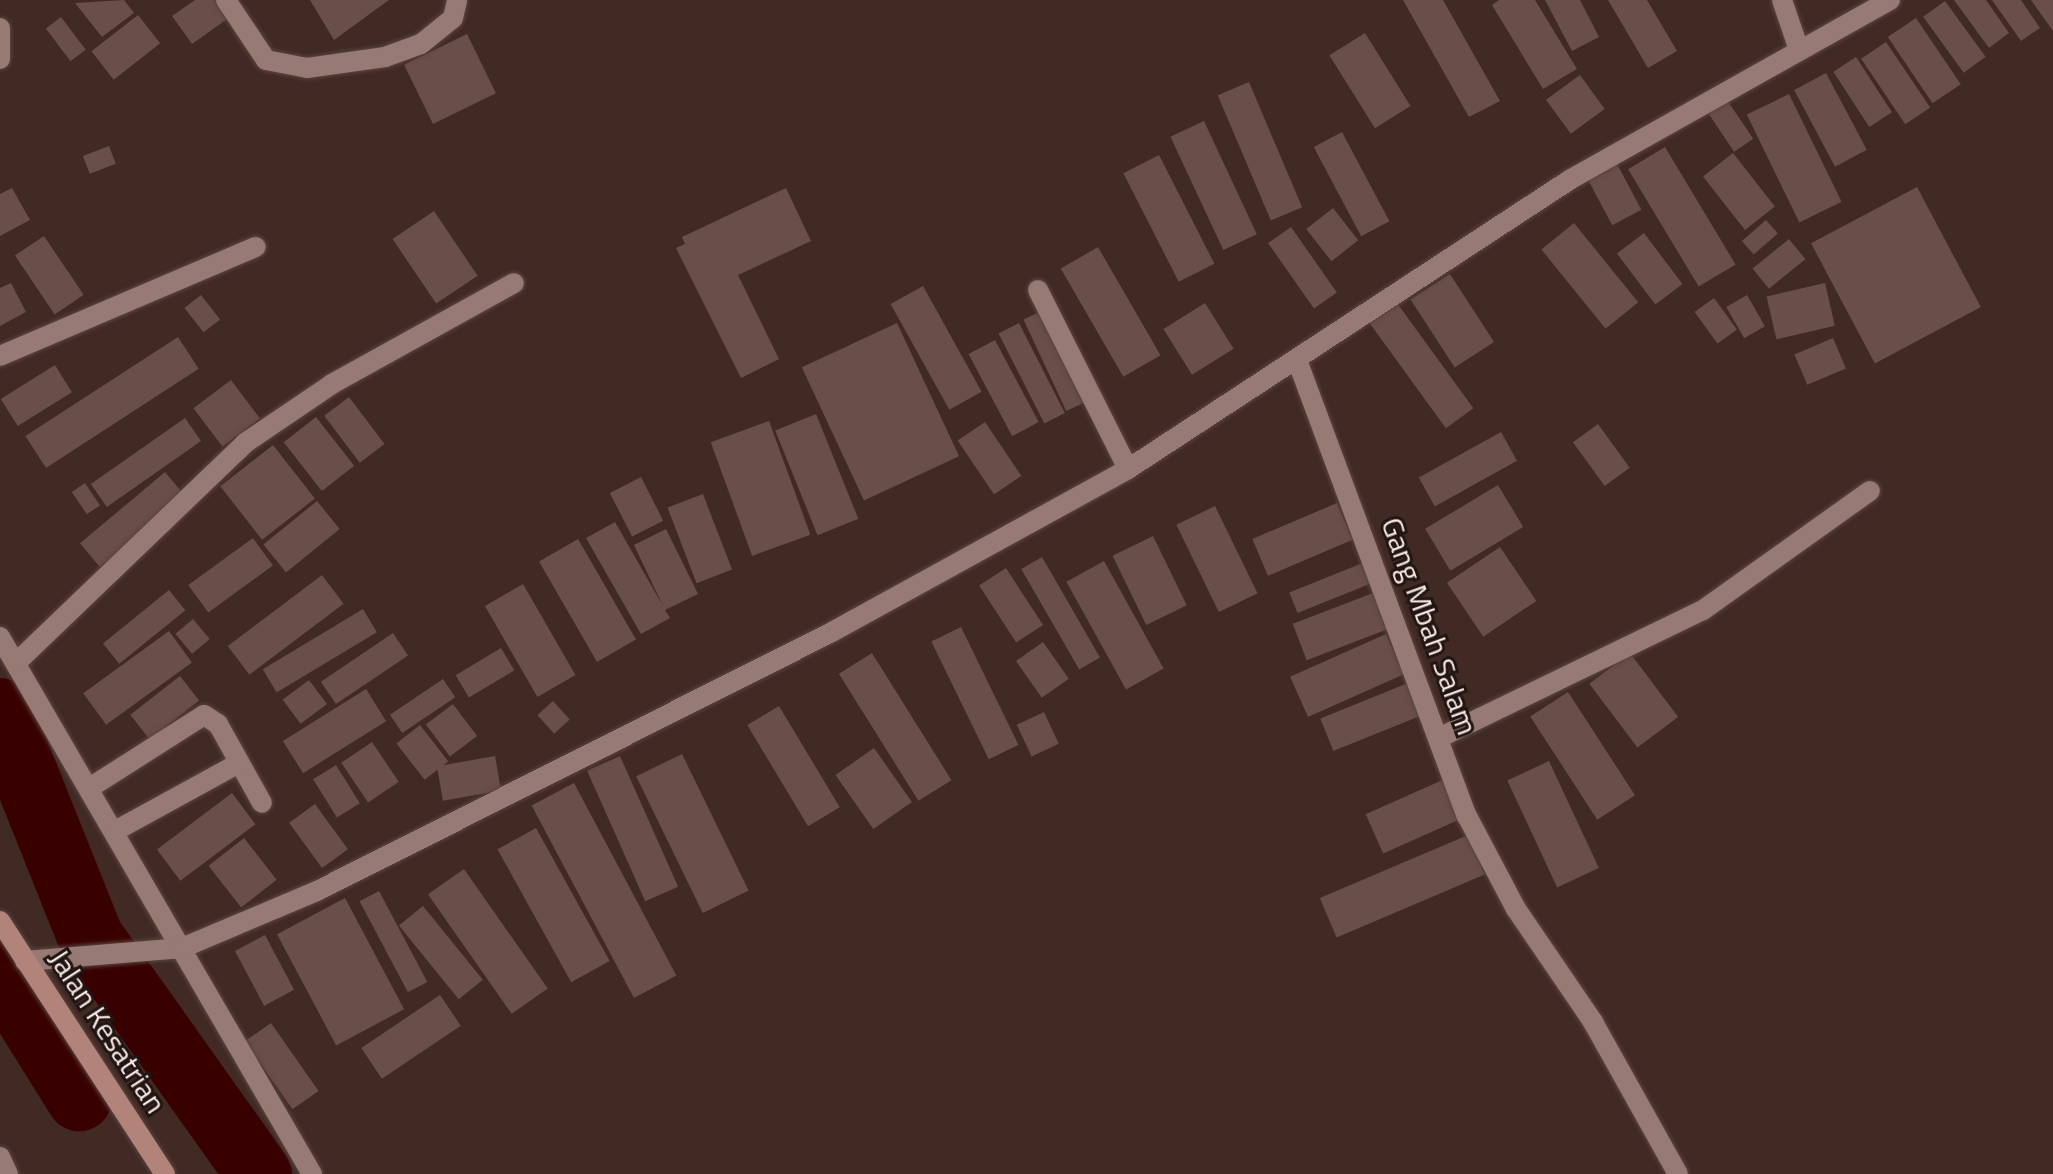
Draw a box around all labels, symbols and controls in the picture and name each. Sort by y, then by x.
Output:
street label: Gang Mbah Salam [1374,512,1486,740]
street label: Jalan Kesatrian [42,942,174,1120]

